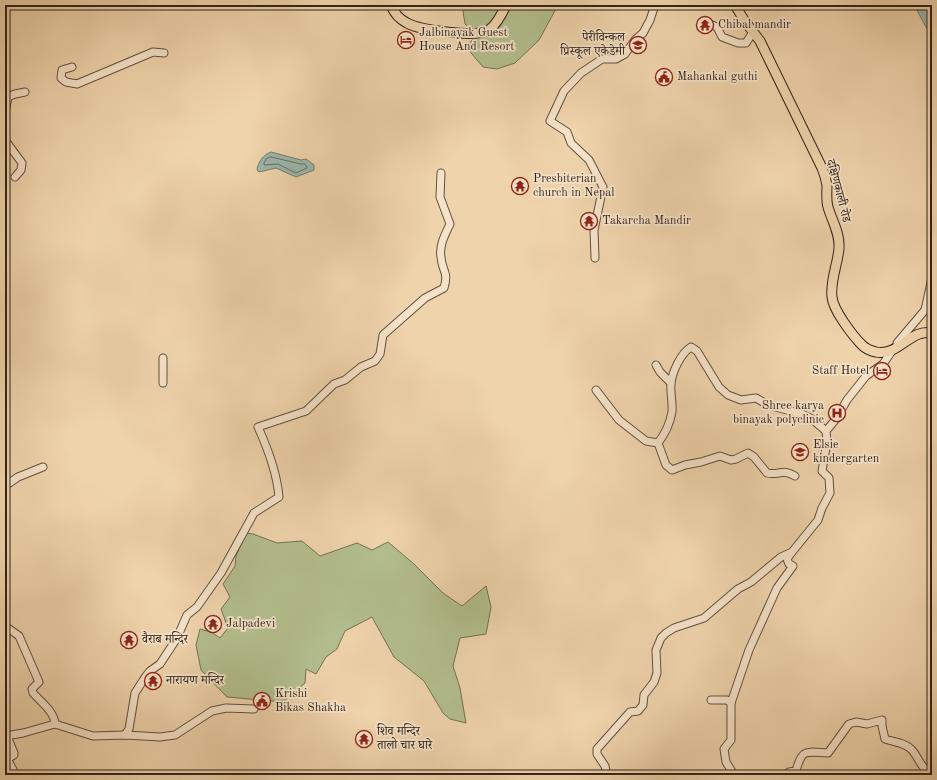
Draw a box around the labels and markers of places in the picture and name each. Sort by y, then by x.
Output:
temple icon: Chibal mandir [695,15,715,35]
place label: Chibal mandir [718,19,791,31]
place label: Jalbinayak Guest House And Resort [419,27,515,53]
place label: पेरीविन्कल प्रिस्कूल एकेडेमी [559,29,626,59]
hotel icon: Jalbinayak Guest House And Resort [396,30,416,50]
school or university icon: पेरीविन्कल प्रिस्कूल एकेडेमी [628,35,648,55]
public building icon: Mahankal guthi [654,67,674,87]
place label: Mahankal guthi [677,71,758,83]
place label: Presbiterian church in Nepal [533,173,614,199]
temple icon: Presbiterian church in Nepal [510,176,530,196]
temple icon: Takarcha Mandir [579,211,599,231]
place label: Takarcha Mandir [602,215,691,227]
hotel icon: Staff Hotel [872,361,892,381]
place label: Staff Hotel [812,365,869,377]
place label: Shree karya binayak polyclinic [733,400,824,426]
hospital icon: Shree karya binayak polyclinic [827,403,847,423]
place label: Elsie kindergarten [813,439,880,465]
school or university icon: Elsie kindergarten [790,442,810,462]
temple icon: Jalpadevi [203,614,223,634]
place label: Jalpadevi [226,618,275,630]
temple icon: वैराब मन्दिर [119,630,139,650]
place label: वैराब मन्दिर [141,631,189,646]
temple icon: नारायण मन्दिर [143,671,163,691]
place label: नारायण मन्दिर [165,672,225,687]
place label: Krishi Bikas Shakha [275,688,346,714]
public building icon: Krishi Bikas Shakha [252,691,272,711]
place label: शिव मन्दिर तालो चार घारे [376,723,433,752]
temple icon: शिव मन्दिर तालो चार घारे [354,729,374,749]

